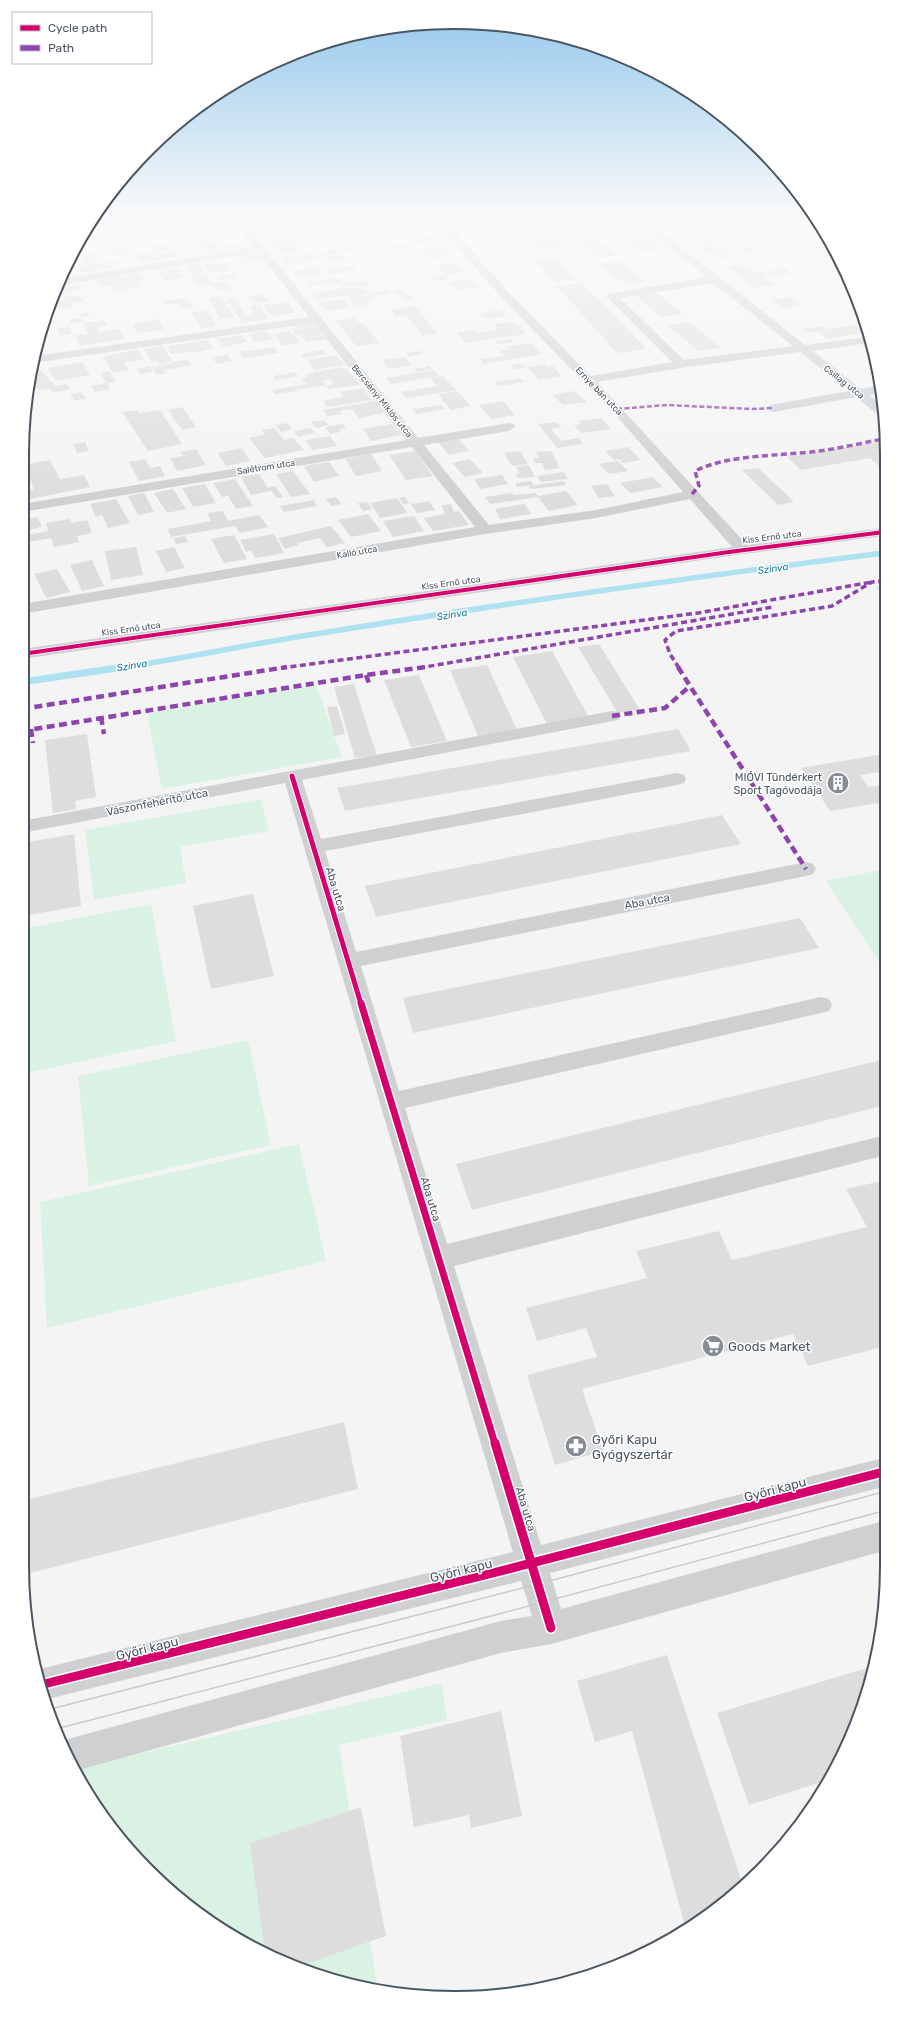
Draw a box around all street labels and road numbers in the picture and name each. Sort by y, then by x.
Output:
street label: Bercsényi Miklós utca [350,363,414,439]
street label: Csillag utca [822,363,866,401]
street label: Ernye bán utca [573,365,625,417]
street label: Salétrom utca [236,457,296,477]
street label: Kiss Ernő utca [742,528,802,546]
street label: Kalló utca [336,544,378,560]
street label: Kiss Ernő utca [421,574,481,592]
street label: Kiss Ernő utca [101,620,161,638]
street label: Vászonfehérítő utca [105,786,209,819]
street label: Aba utca [323,865,348,913]
street label: Aba utca [623,891,671,912]
street label: Aba utca [418,1175,443,1223]
street label: Győri kapu [742,1474,808,1505]
street label: Aba utca [513,1485,538,1533]
street label: Győri kapu [428,1555,494,1585]
street label: Győri kapu [114,1633,180,1663]

